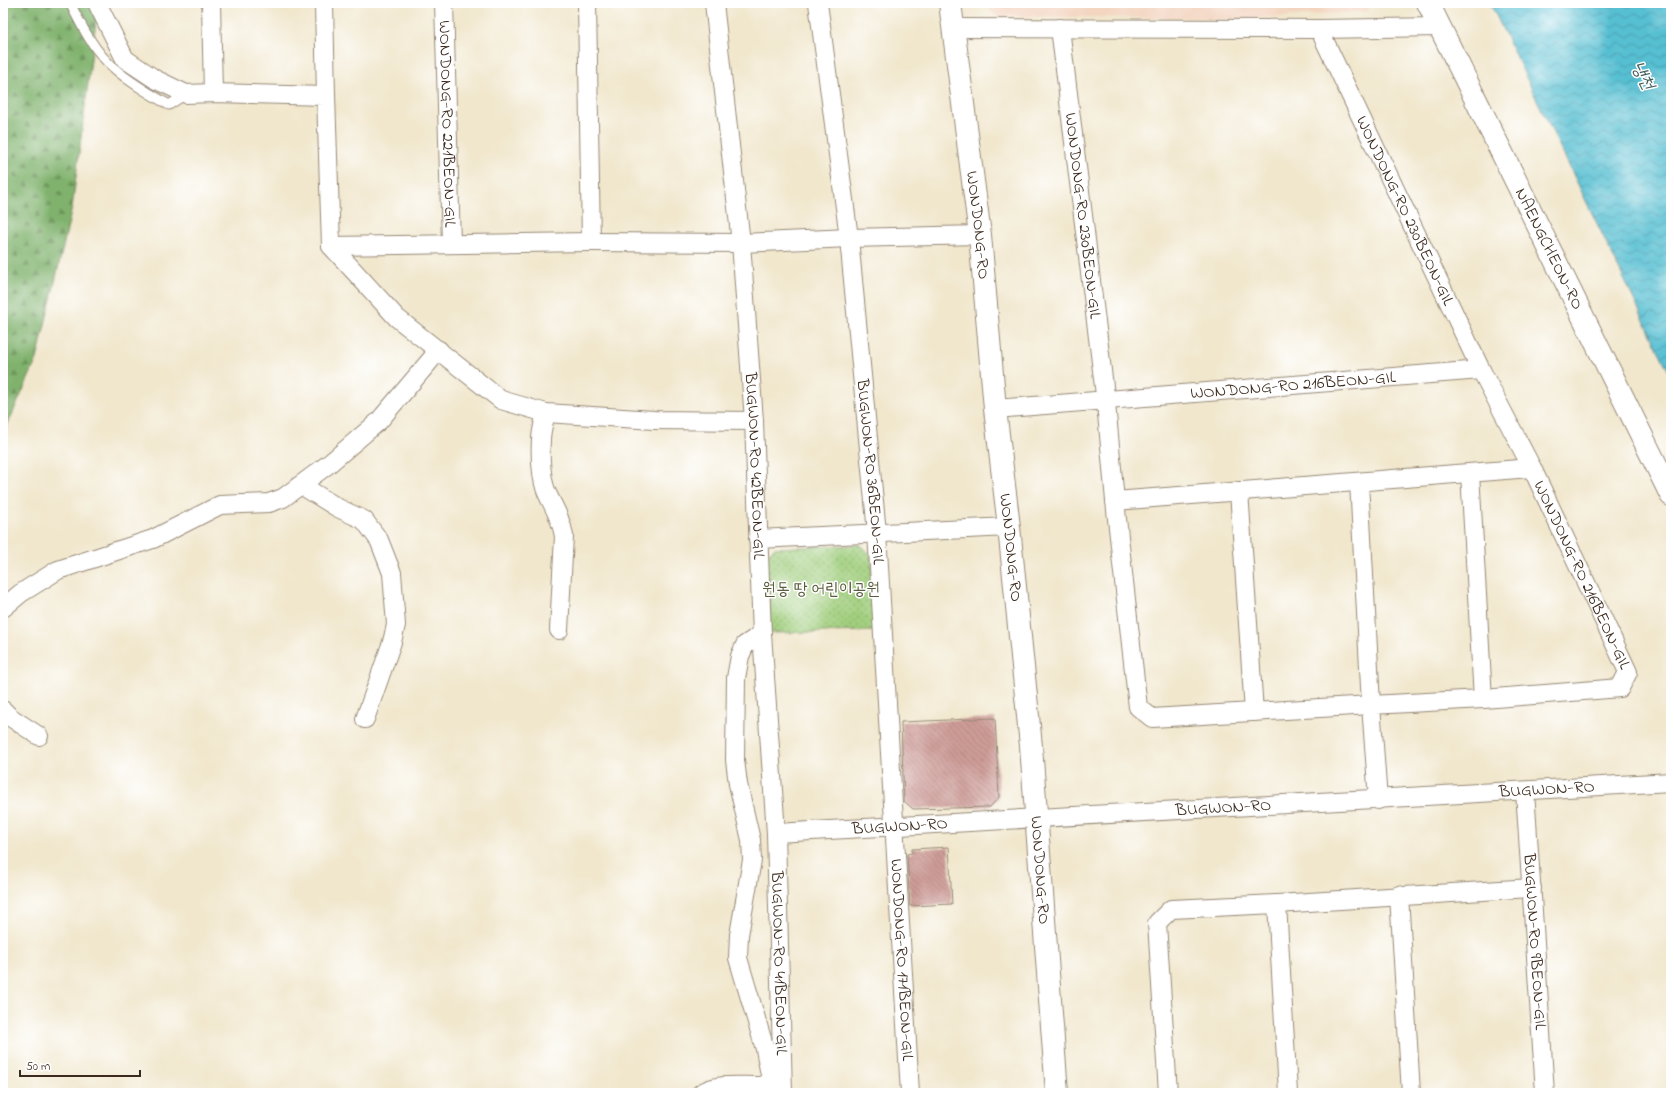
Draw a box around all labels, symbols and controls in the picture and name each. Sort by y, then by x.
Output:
street label: WONDONG-RO 221BEON-GIL [432,20,463,229]
water label: 냉천 [1624,57,1661,96]
street label: WONDONG-RO 230BEON-GIL [1058,111,1108,321]
street label: WONDONG-RO 230BEON-GIL [1349,111,1461,310]
street label: WONDONG-RO [959,170,996,280]
street label: NAENGCHEON-RO [1509,183,1590,314]
street label: WONDONG-RO 216BEON-GIL [1189,364,1397,406]
street label: BUGWON-RO 42BEON-GIL [738,371,772,561]
street label: BUGWON-RO 36BEON-GIL [850,377,891,566]
street label: WONDONG-RO 216BEON-GIL [1527,476,1638,674]
street label: WONDONG-RO [993,492,1029,603]
park label: 원동 땅 어린이공원 [762,577,880,602]
street label: BUGWON-RO [1497,774,1595,804]
street label: BUGWON-RO [1174,792,1272,823]
street label: BUGWON-RO [850,811,948,841]
street label: WONDONG-RO [1024,815,1057,925]
street label: BUGWON-RO 9BEON-GIL [1517,852,1553,1031]
street label: WONDONG-RO 171BEON-GIL [884,858,921,1062]
street label: BUGWON-RO 41BEON-GIL [765,870,795,1056]
scale bar [20,1052,140,1078]
text: 50 m [26,1058,50,1076]

